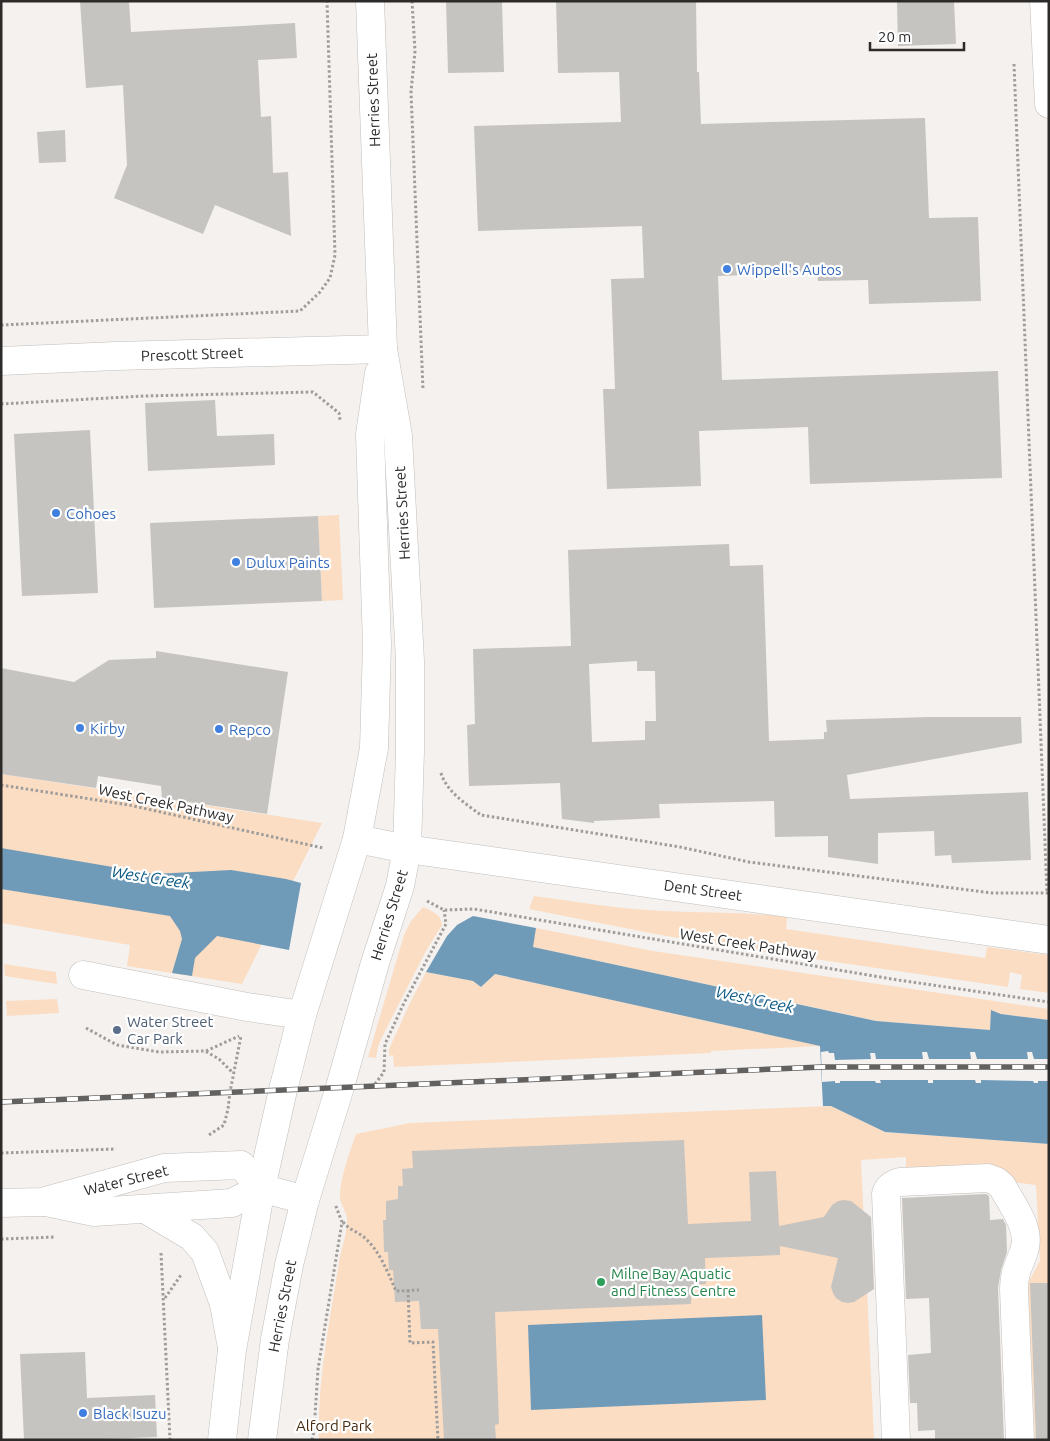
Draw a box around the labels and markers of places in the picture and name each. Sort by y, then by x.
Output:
place label: Wippell's Autos [737,261,842,278]
marker: Wippell's Autos [721,263,733,275]
place label: Cohoes [66,505,116,522]
marker: Cohoes [50,507,62,519]
place label: Dulux Paints [246,554,330,571]
marker: Dulux Paints [230,556,242,568]
place label: Kirby [90,720,125,737]
place label: Repco [229,721,271,738]
marker: Kirby [74,722,86,734]
marker: Repco [213,723,225,735]
place label: Water Street Car Park [127,1013,214,1047]
marker: Water Street Car Park [111,1024,123,1036]
place label: Milne Bay Aquatic and Fitness Centre [611,1265,736,1299]
marker: Milne Bay Aquatic and Fitness Centre [595,1276,607,1288]
place label: Black Isuzu [93,1405,167,1422]
marker: Black Isuzu [77,1407,89,1419]

